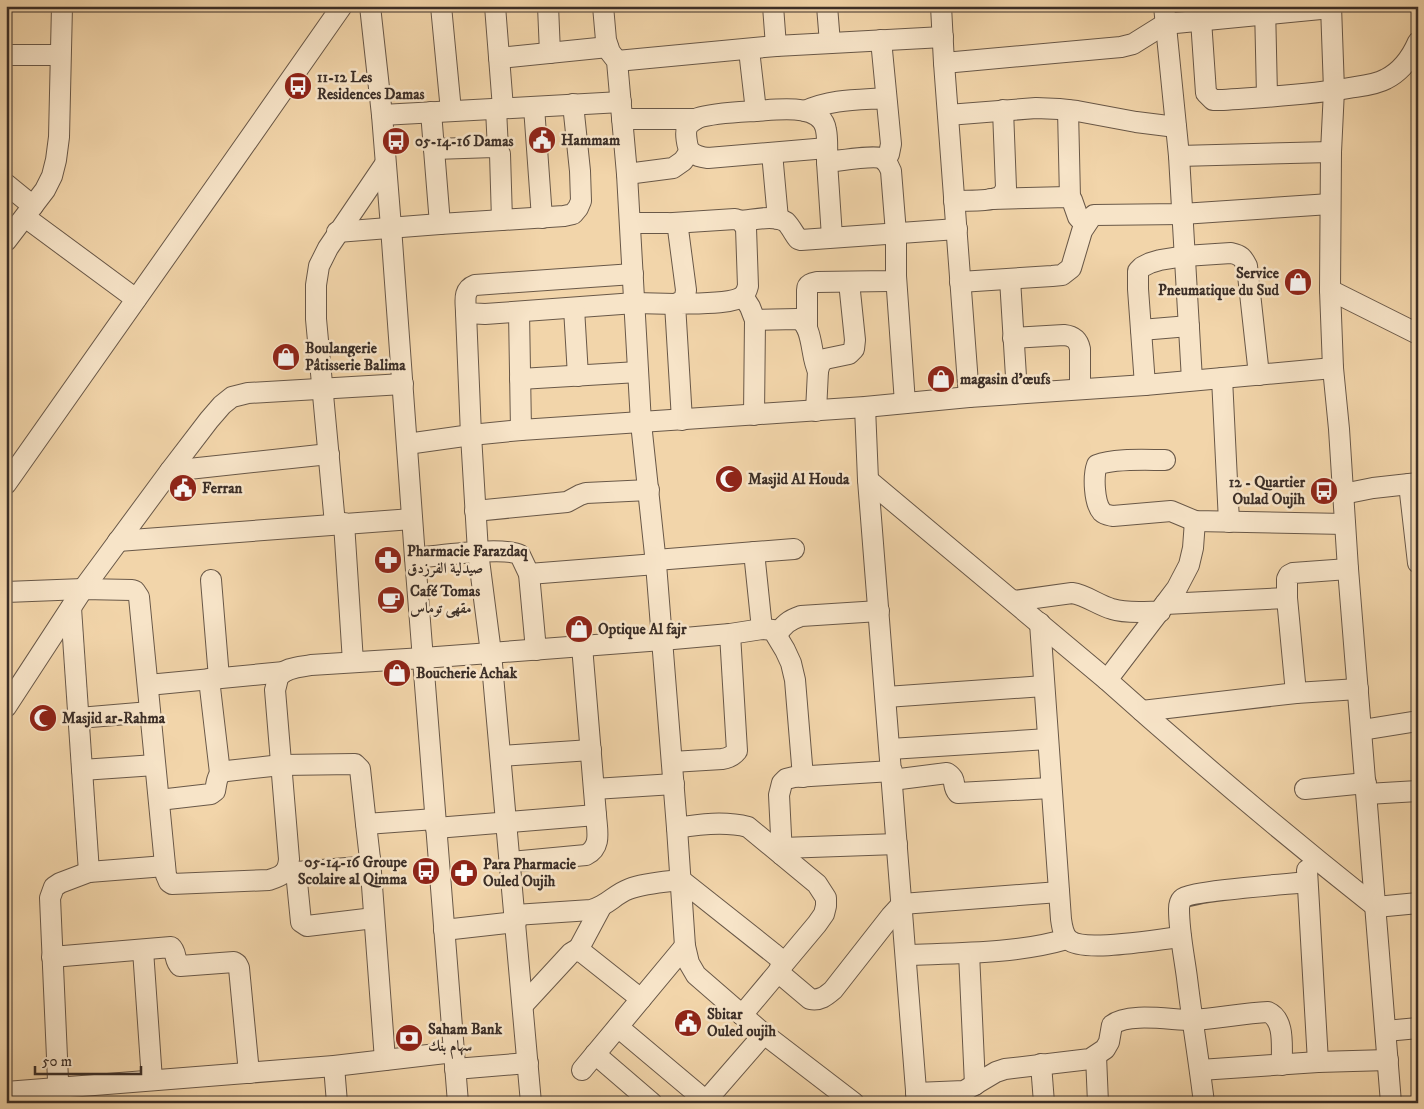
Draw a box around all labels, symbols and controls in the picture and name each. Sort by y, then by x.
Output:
place label: 11-12 Les Residences Damas [317,68,425,104]
bus stop icon: 11-12 Les Residences Damas [283,71,313,101]
public building icon: Hammam [527,125,557,155]
bus stop icon: 05-14-16 Damas [381,126,411,156]
place label: Hammam [561,131,621,150]
place label: 05-14-16 Damas [415,132,514,151]
place label: Service Pneumatique du Sud [1158,264,1280,301]
shop icon: Service Pneumatique du Sud [1283,267,1313,297]
place label: Boulangerie Pâtisserie Balima [305,339,406,375]
shop icon: Boulangerie Pâtisserie Balima [271,342,301,372]
shop icon: magasin d'œufs [926,364,956,394]
place label: magasin d'œufs [960,370,1050,389]
mosque icon: Masjid Al Houda [714,464,744,494]
place label: Masjid Al Houda [748,470,850,489]
public building icon: Ferran [168,473,198,503]
place label: 12 - Quartier Oulad Oujih [1229,473,1305,509]
bus stop icon: 12 - Quartier Oulad Oujih [1309,476,1339,506]
place label: Ferran [202,479,243,498]
place label: Pharmacie Farazdaq صيدلية الفرزدق [407,542,528,578]
pharmacy icon: Pharmacie Farazdaq صيدلية الفرزدق [373,545,403,575]
place label: Café Tomas مقهى توماس [410,582,480,618]
cafe icon: Café Tomas مقهى توماس [376,585,406,615]
shop icon: Optique Al fajr [564,614,594,644]
place label: Optique Al fajr [598,620,687,640]
shop icon: Boucherie Achak [382,658,412,688]
place label: Boucherie Achak [416,664,518,683]
mosque icon: Masjid ar-Rahma [28,703,58,733]
place label: Masjid ar-Rahma [62,709,166,728]
place label: 05-14-16 Groupe Scolaire al Qimma [298,853,408,889]
place label: Para Pharmacie Ouled Oujih [483,855,577,891]
bus stop icon: 05-14-16 Groupe Scolaire al Qimma [411,856,441,886]
pharmacy icon: Para Pharmacie Ouled Oujih [449,858,479,888]
place label: Sbitar Ouled oujih [707,1005,776,1041]
public building icon: Sbitar Ouled oujih [673,1008,703,1038]
place label: Saham Bank سهام بنك [428,1020,503,1059]
bank icon: Saham Bank سهام بنك [394,1023,424,1053]
scale bar [35,1044,141,1076]
text: 50 m [42,1052,72,1071]

